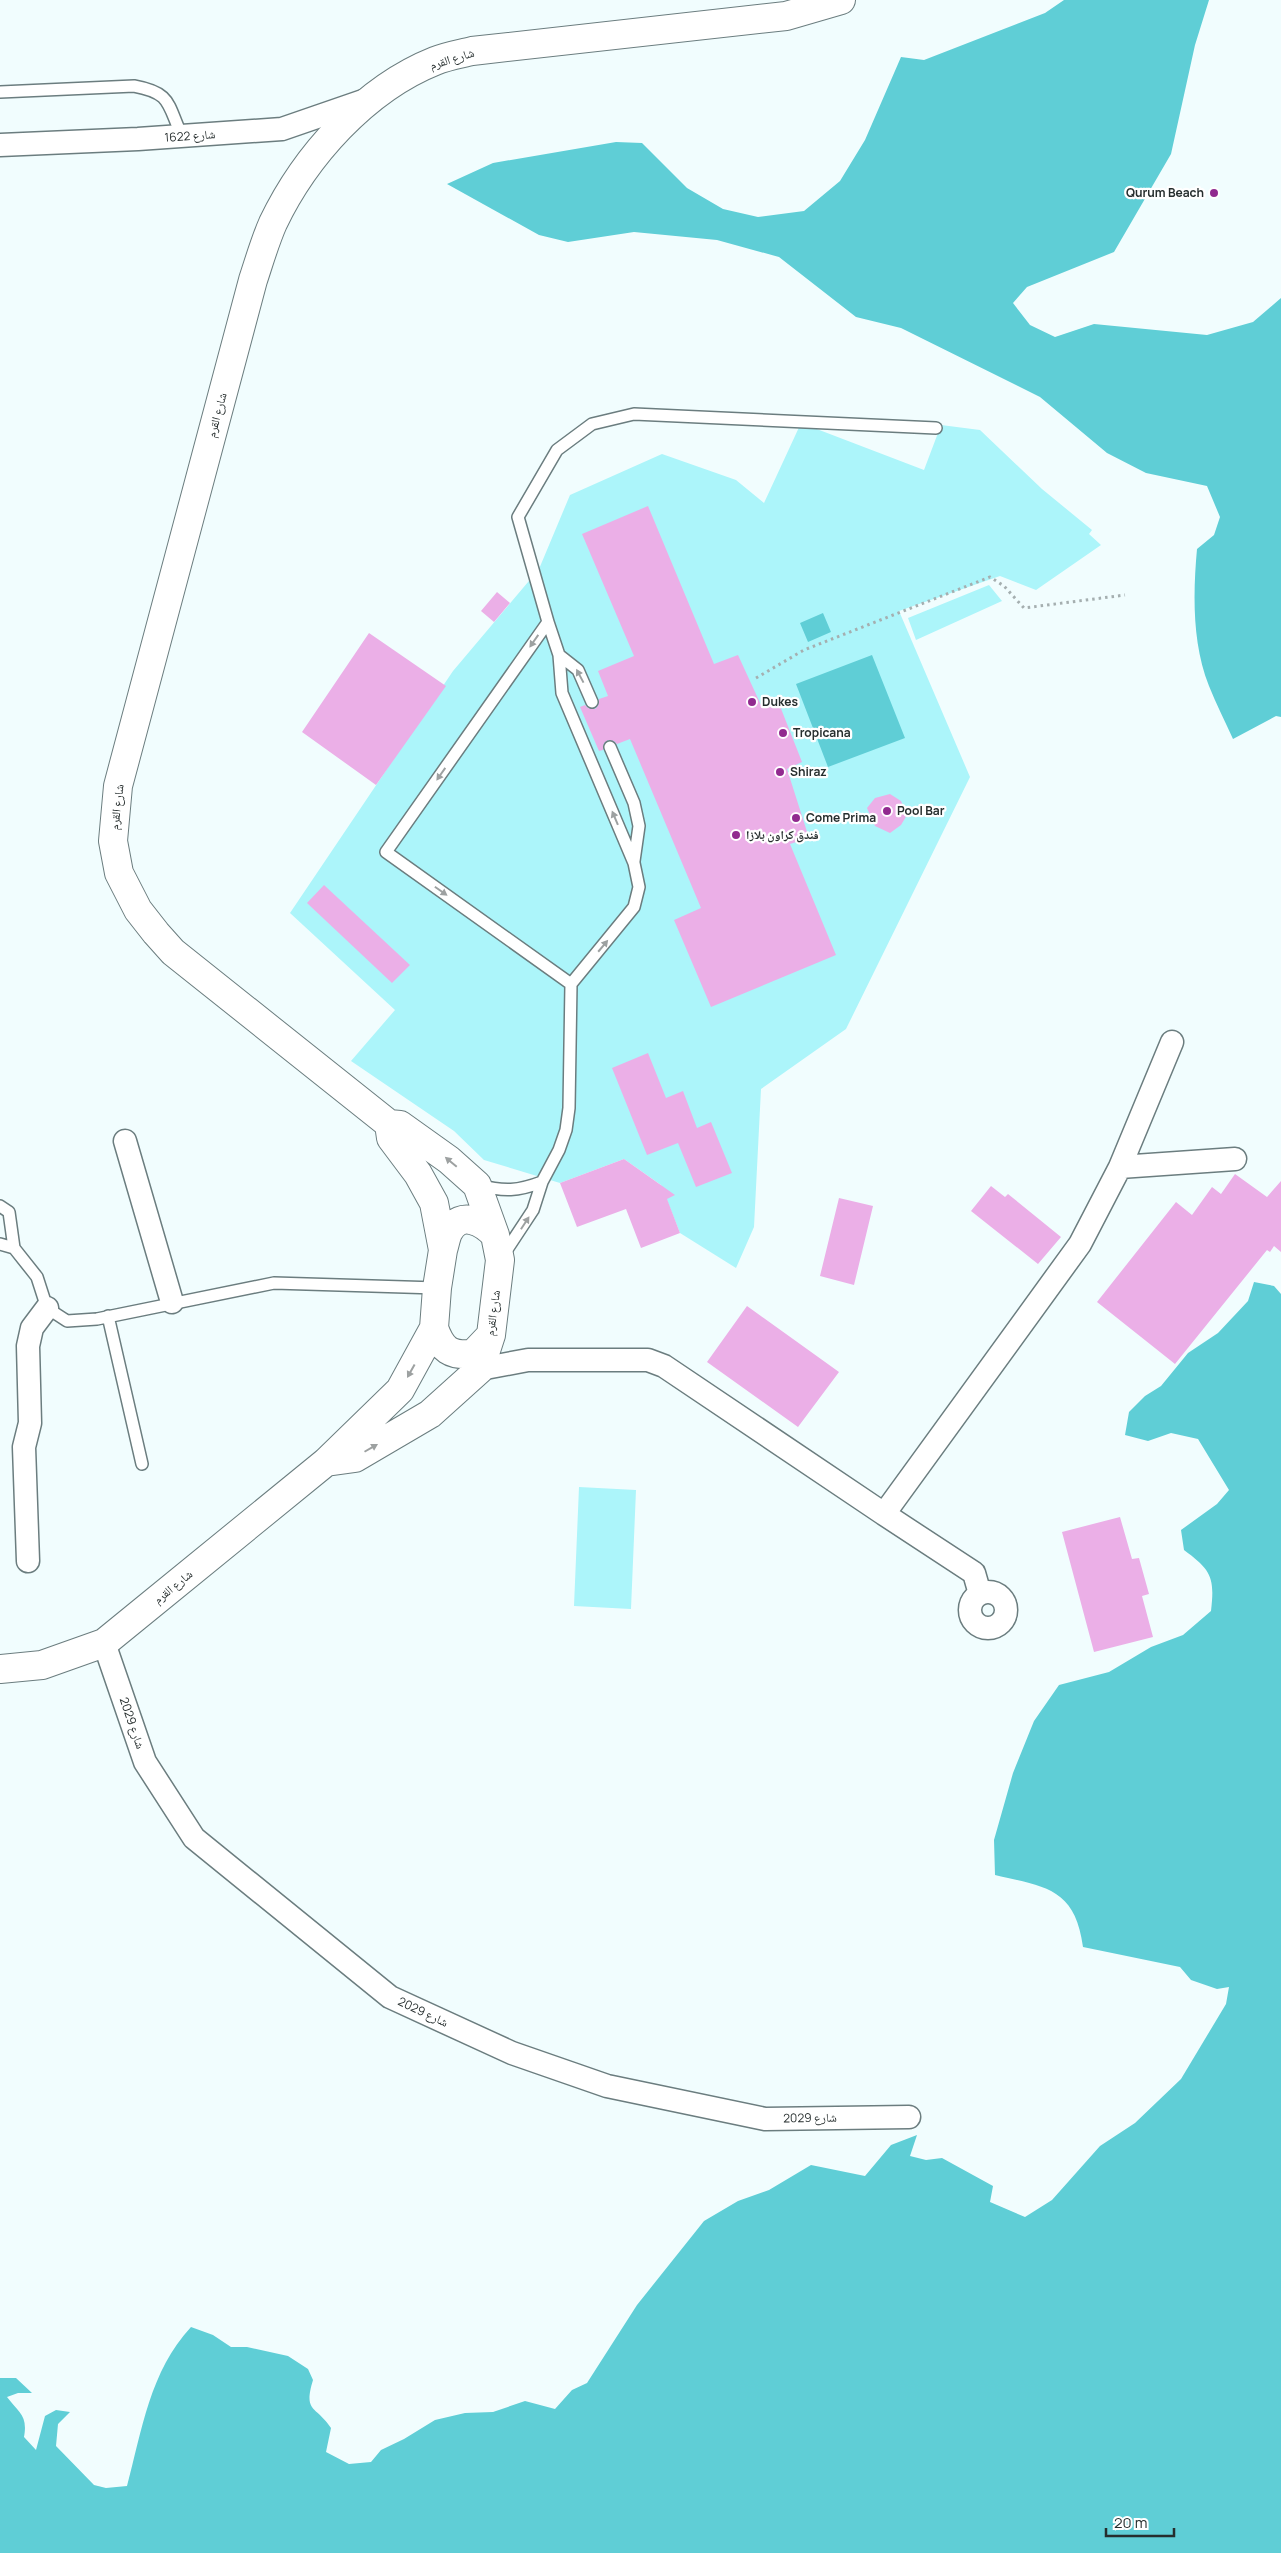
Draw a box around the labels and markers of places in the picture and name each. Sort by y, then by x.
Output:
place label: Qurum Beach [1126,184,1204,201]
marker: Qurum Beach [1208,187,1220,199]
place label: Dukes [762,693,798,710]
marker: Dukes [746,696,758,708]
place label: Tropicana [793,724,851,741]
marker: Tropicana [777,727,789,739]
place label: Shiraz [790,763,827,780]
marker: Shiraz [774,766,786,778]
place label: Pool Bar [897,802,945,819]
marker: Pool Bar [881,805,893,817]
place label: Come Prima [806,809,876,826]
marker: Come Prima [790,812,802,824]
place label: فندق كراون بلازا [746,826,819,843]
marker: فندق كراون بلازا [730,829,742,841]

